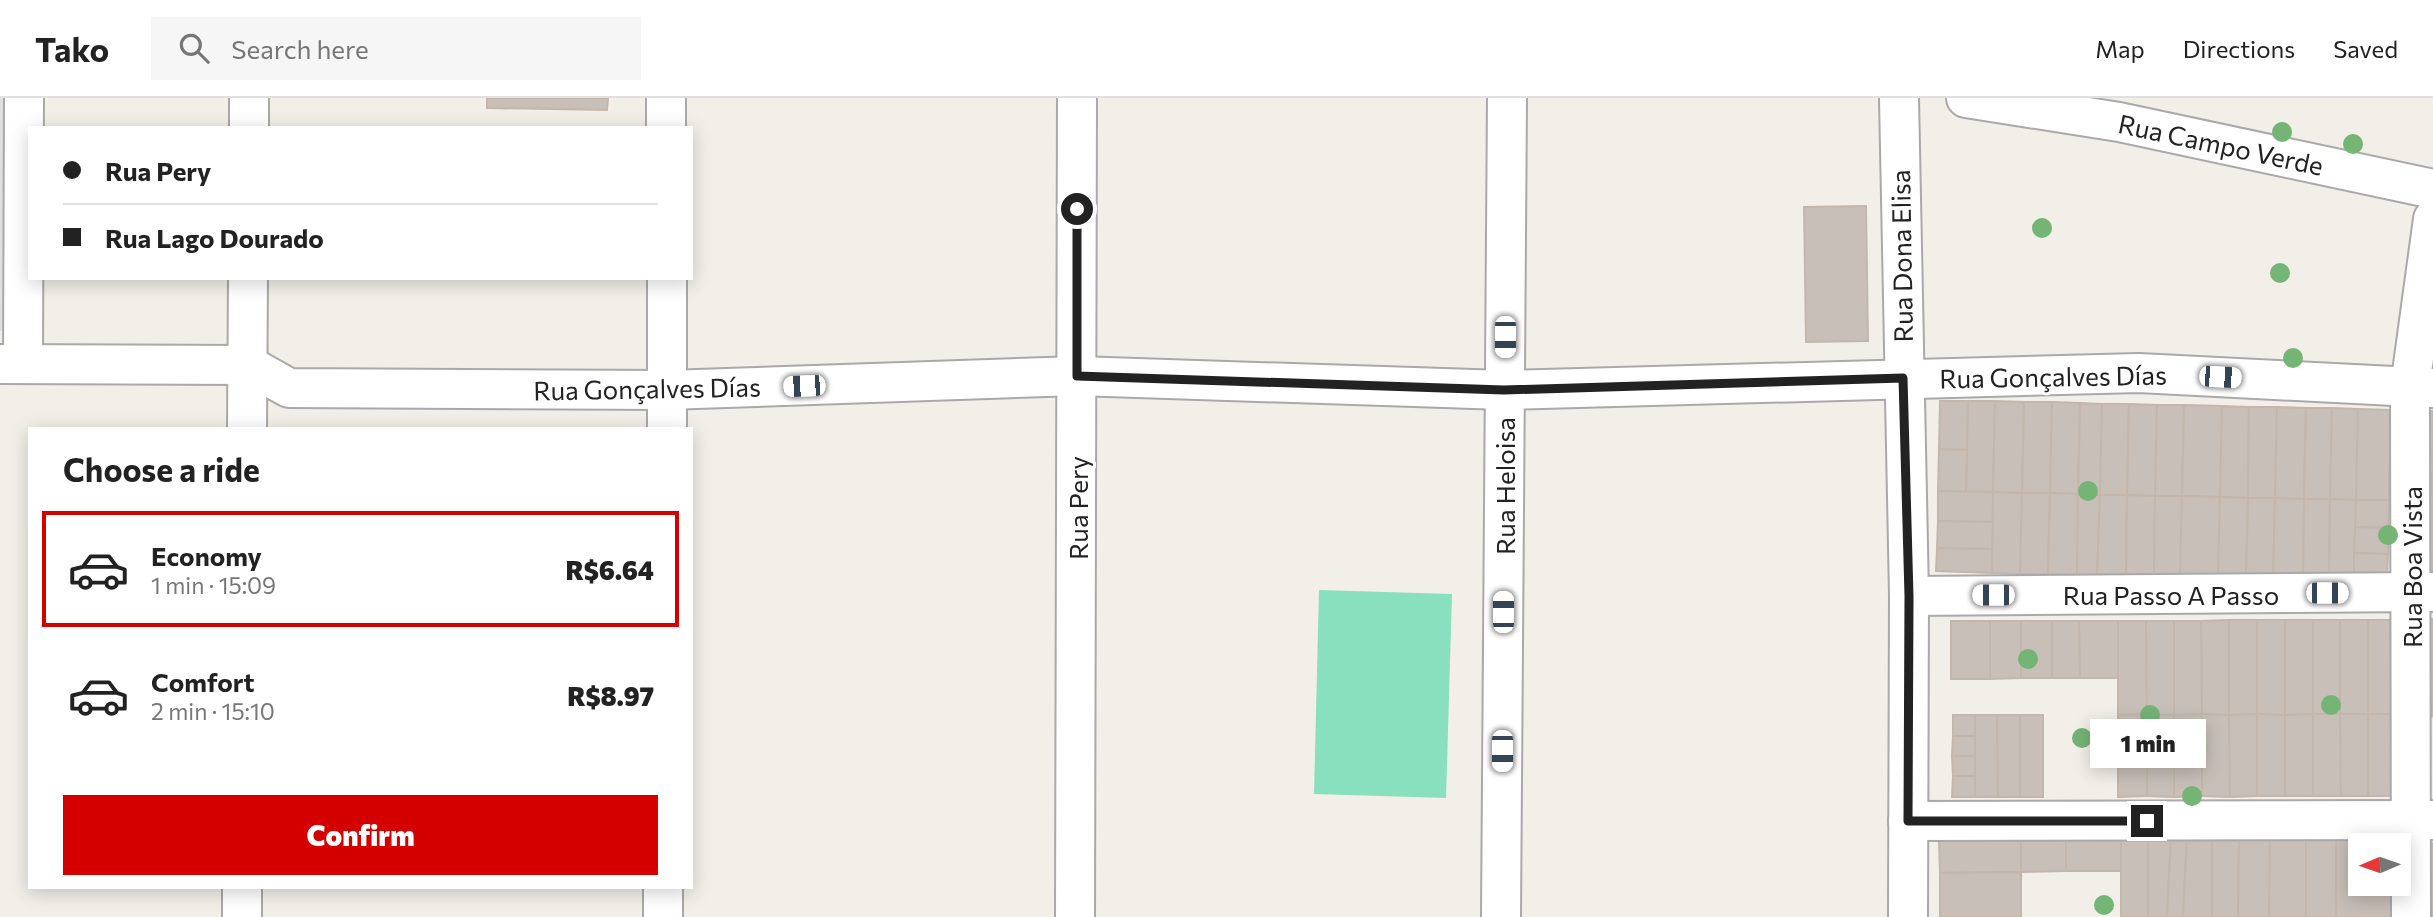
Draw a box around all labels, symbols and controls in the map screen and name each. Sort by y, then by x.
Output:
search box [151,17,641,80]
text: Tako [35,28,109,69]
icon: search [175,29,213,67]
text: Search here [231,33,369,64]
text: Map [2095,34,2145,63]
text: Directions [2183,34,2295,63]
text: Saved [2333,34,2398,63]
street label: Rua Campo Verde [2116,107,2326,181]
text: Rua Pery [105,155,211,186]
street label: Rua Dona Elisa [1884,169,1918,343]
route start [1061,193,1093,225]
text: Rua Lago Dourado [105,222,324,253]
car [1495,316,1516,358]
street label: Rua Gonçalves Días [1939,359,2167,393]
car [2199,365,2242,389]
street label: Rua Gonçalves Días [533,371,761,405]
car [783,375,826,397]
street label: Rua Heloisa [1489,417,1520,555]
text: Choose a ride [63,449,260,489]
street label: Rua Pery [1062,456,1093,560]
street label: Rua Boa Vista [2396,486,2427,648]
icon: car [67,538,130,601]
text: Economy [151,540,262,571]
text: R$6.64 [565,554,654,585]
text: 1 min · 15:09 [151,571,276,599]
street label: Rua Passo A Passo [2063,579,2279,610]
car [2307,583,2349,604]
car [1973,585,2015,606]
car [1493,591,1514,633]
icon: car [67,664,130,727]
text: Comfort [151,666,254,697]
text: R$8.97 [567,680,654,711]
text: 2 min · 15:10 [151,697,275,725]
callout: 1 min [2089,720,2205,768]
text: 1 min [2120,729,2176,757]
car [1492,730,1513,772]
button: Confirm [63,795,658,875]
route end [2131,805,2163,837]
north arrow [2348,833,2412,896]
map controls [2348,833,2411,896]

